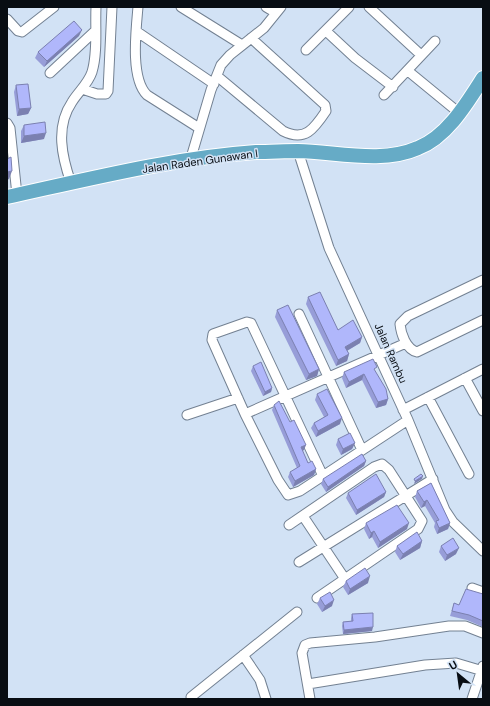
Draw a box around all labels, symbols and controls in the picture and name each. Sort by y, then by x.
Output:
street label: Jalan Raden Gunawan I [141,146,259,176]
street label: Jalan Rambu [371,321,411,385]
north arrow [438,654,478,694]
text: U [446,657,460,673]

